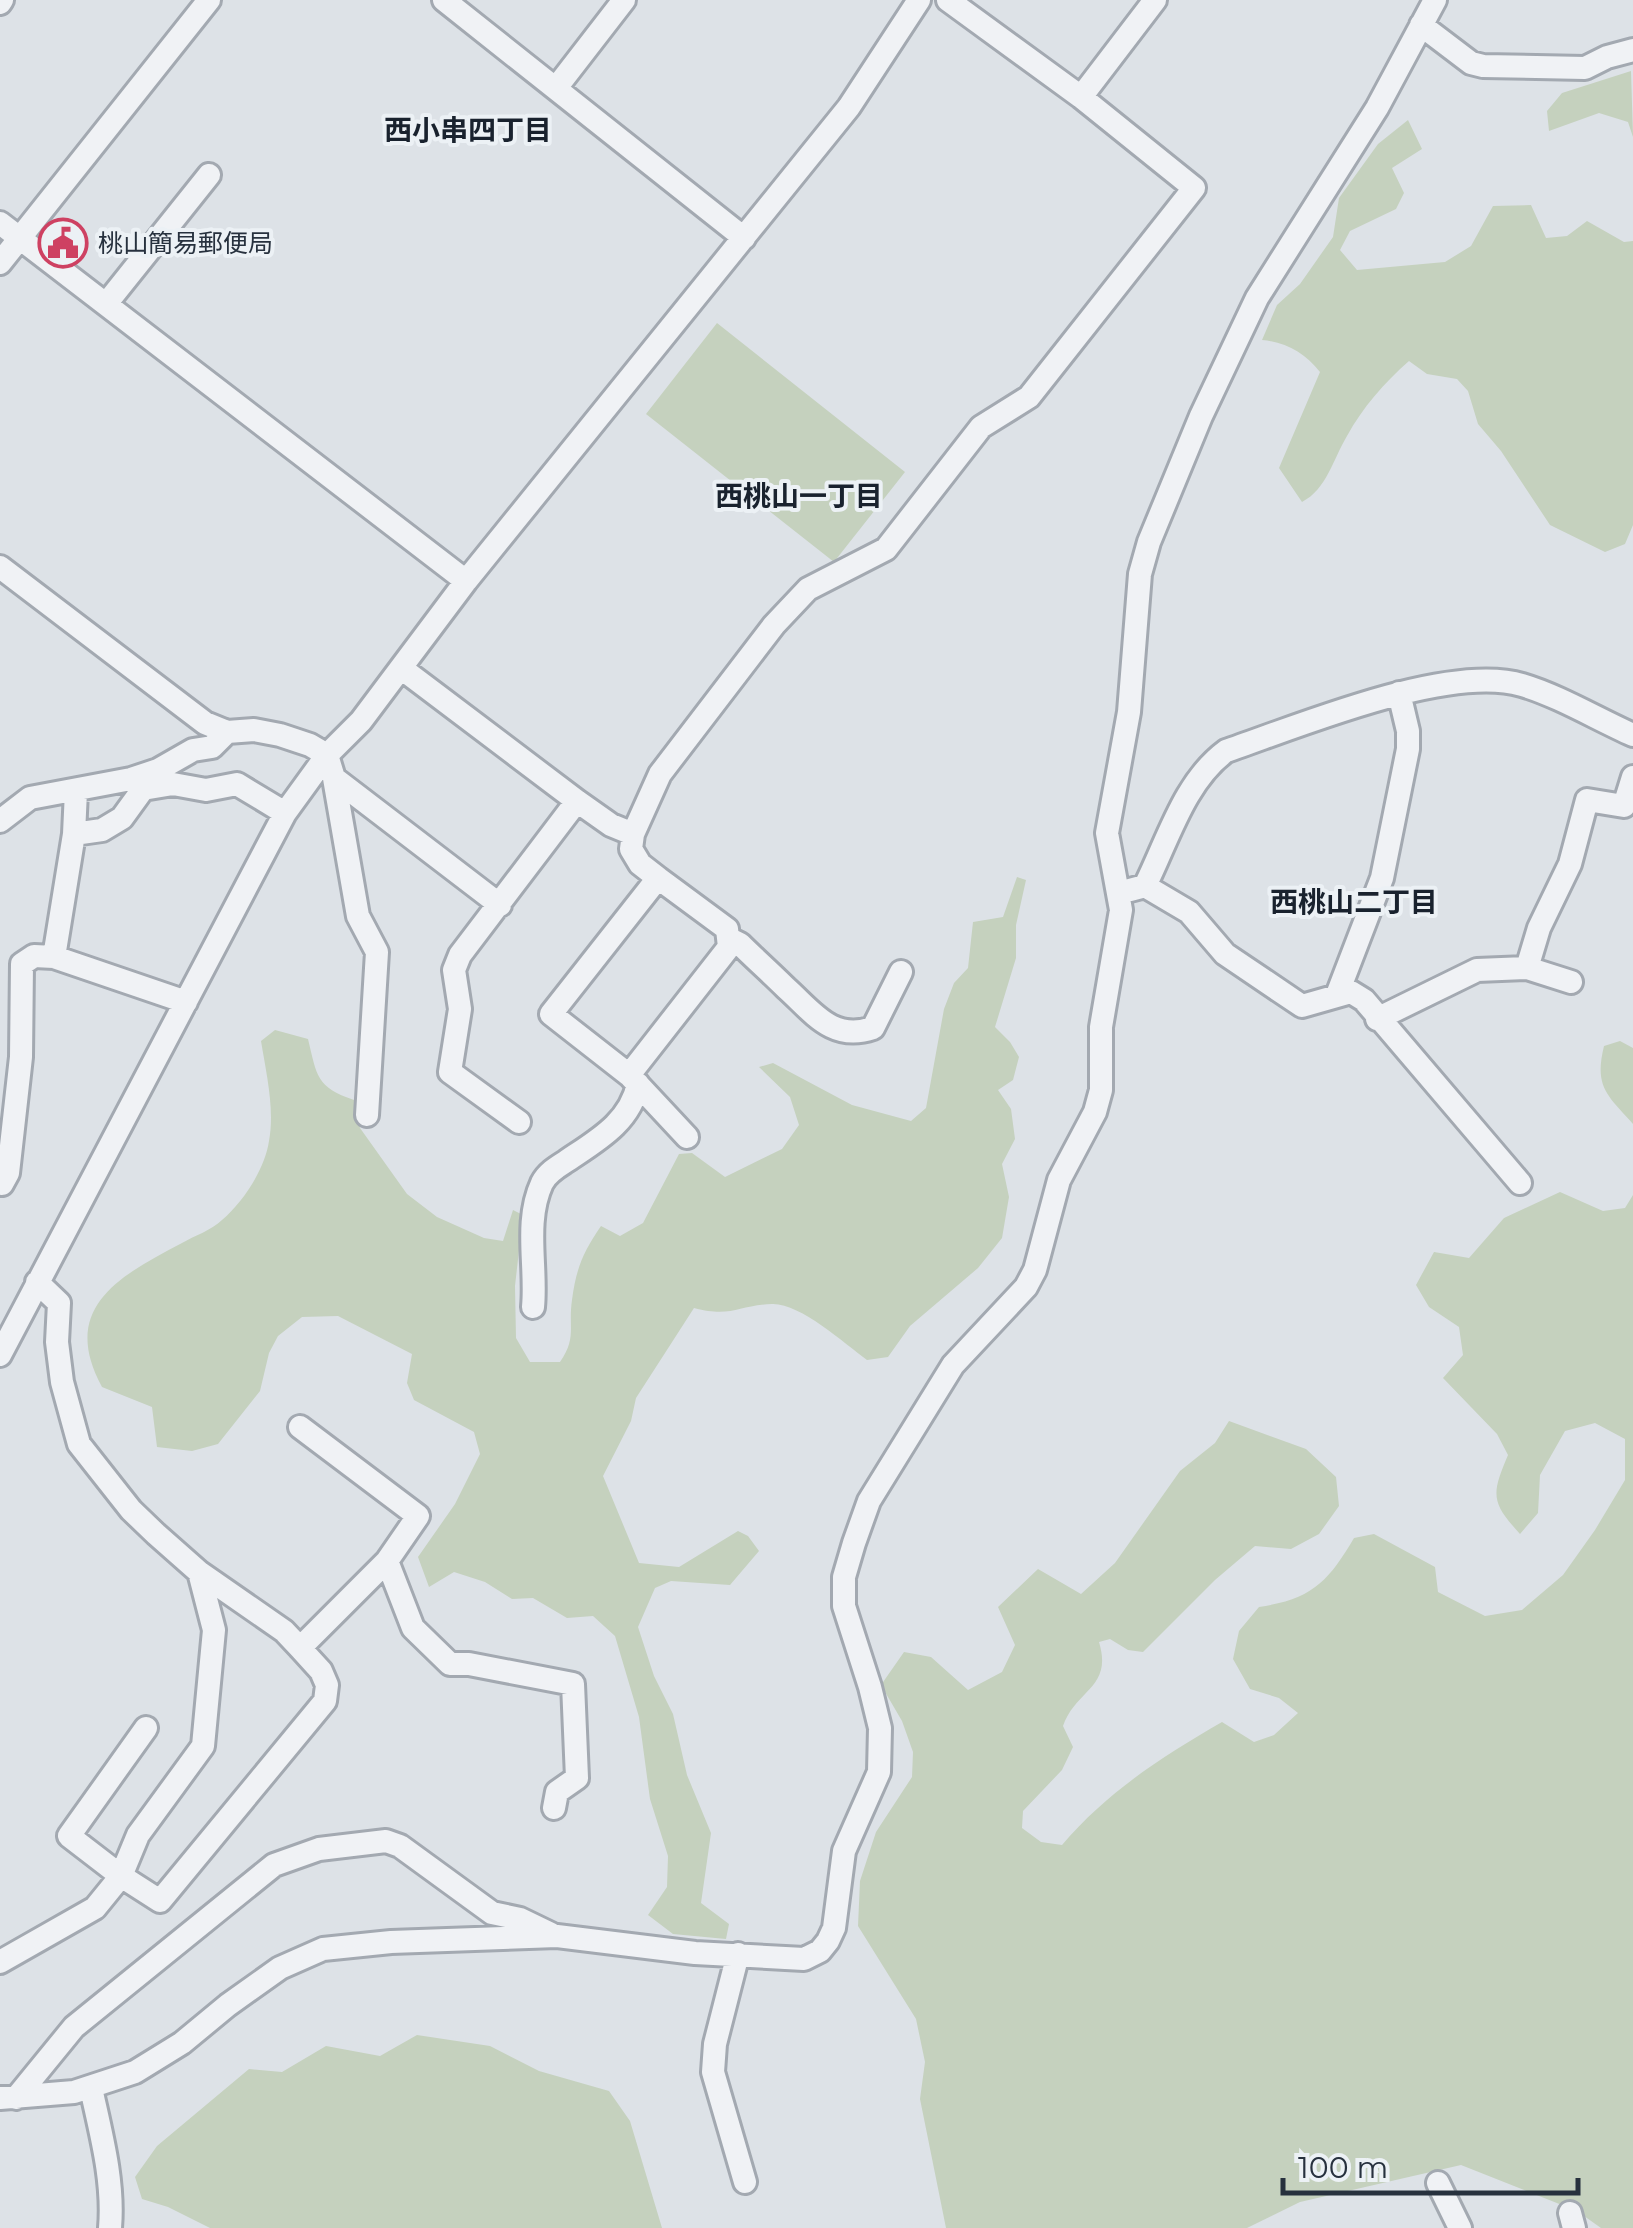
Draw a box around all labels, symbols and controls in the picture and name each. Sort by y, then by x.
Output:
district label: 西小串四丁目 [384,113,552,147]
public building icon: 桃山簡易郵便局 [37,217,89,269]
place label: 桃山簡易郵便局 [98,228,273,258]
district label: 西桃山一丁目 [715,479,883,513]
district label: 西桃山二丁目 [1270,885,1438,919]
scale bar [1283,2133,1578,2195]
text: 100 m [1298,2149,1388,2186]

